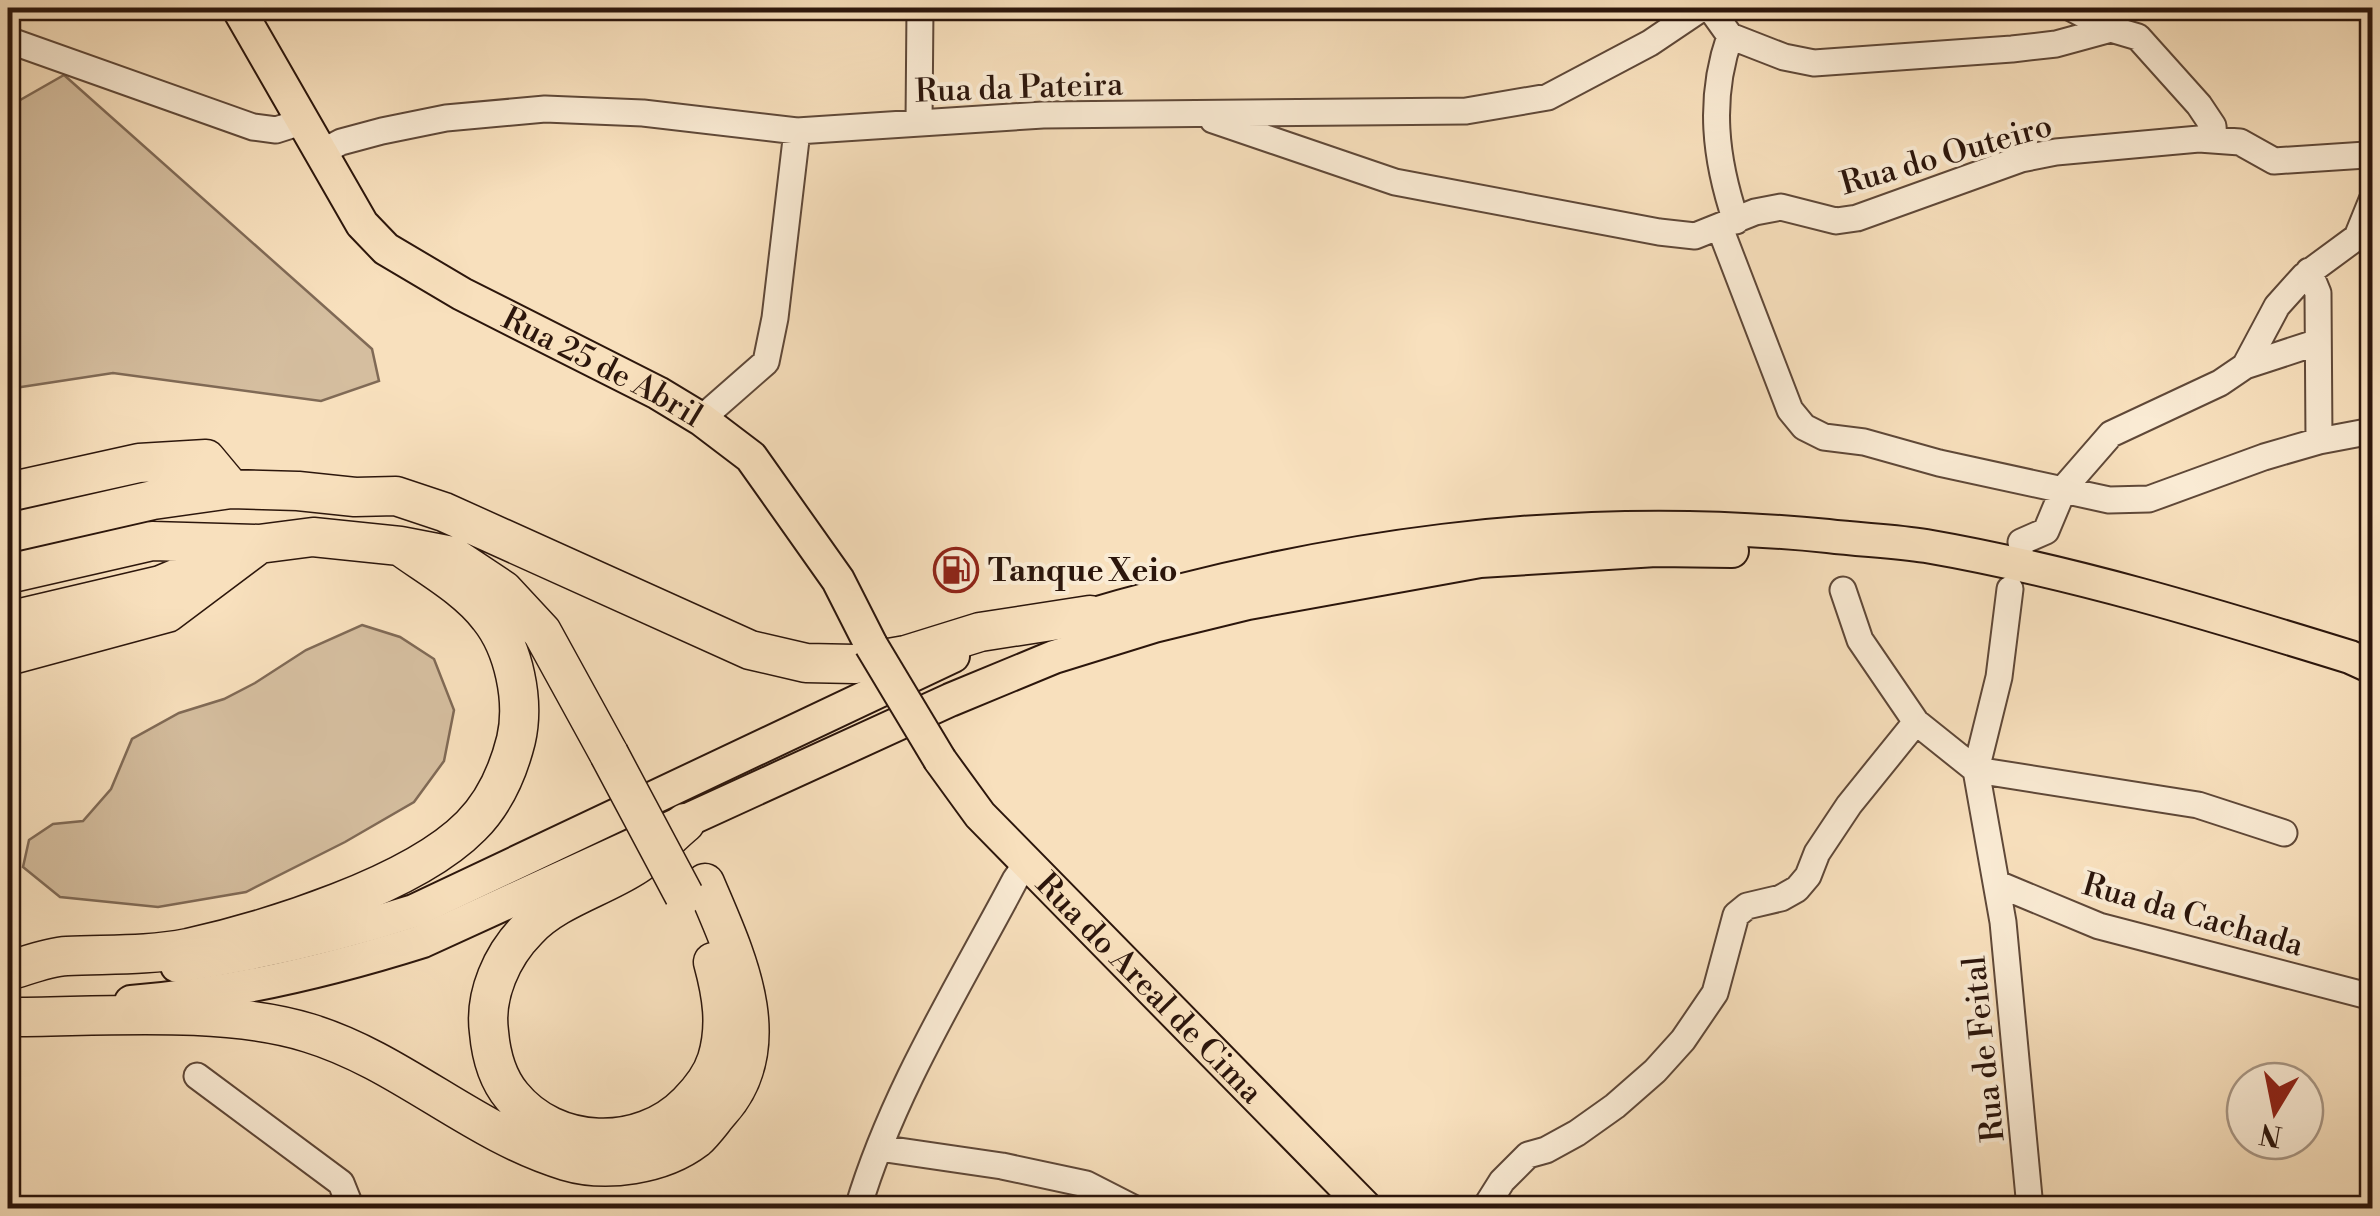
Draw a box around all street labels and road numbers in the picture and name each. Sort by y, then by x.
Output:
street label: Rua da Pateira [914,64,1125,112]
street label: Rua do Outeiro [1836,106,2057,204]
street label: Rua 25 de Abril [495,298,710,436]
street label: Rua da Cachada [2078,864,2309,966]
street label: Rua do Areal de Cima [1027,865,1271,1113]
street label: Rua de Feital [1954,953,2014,1144]

